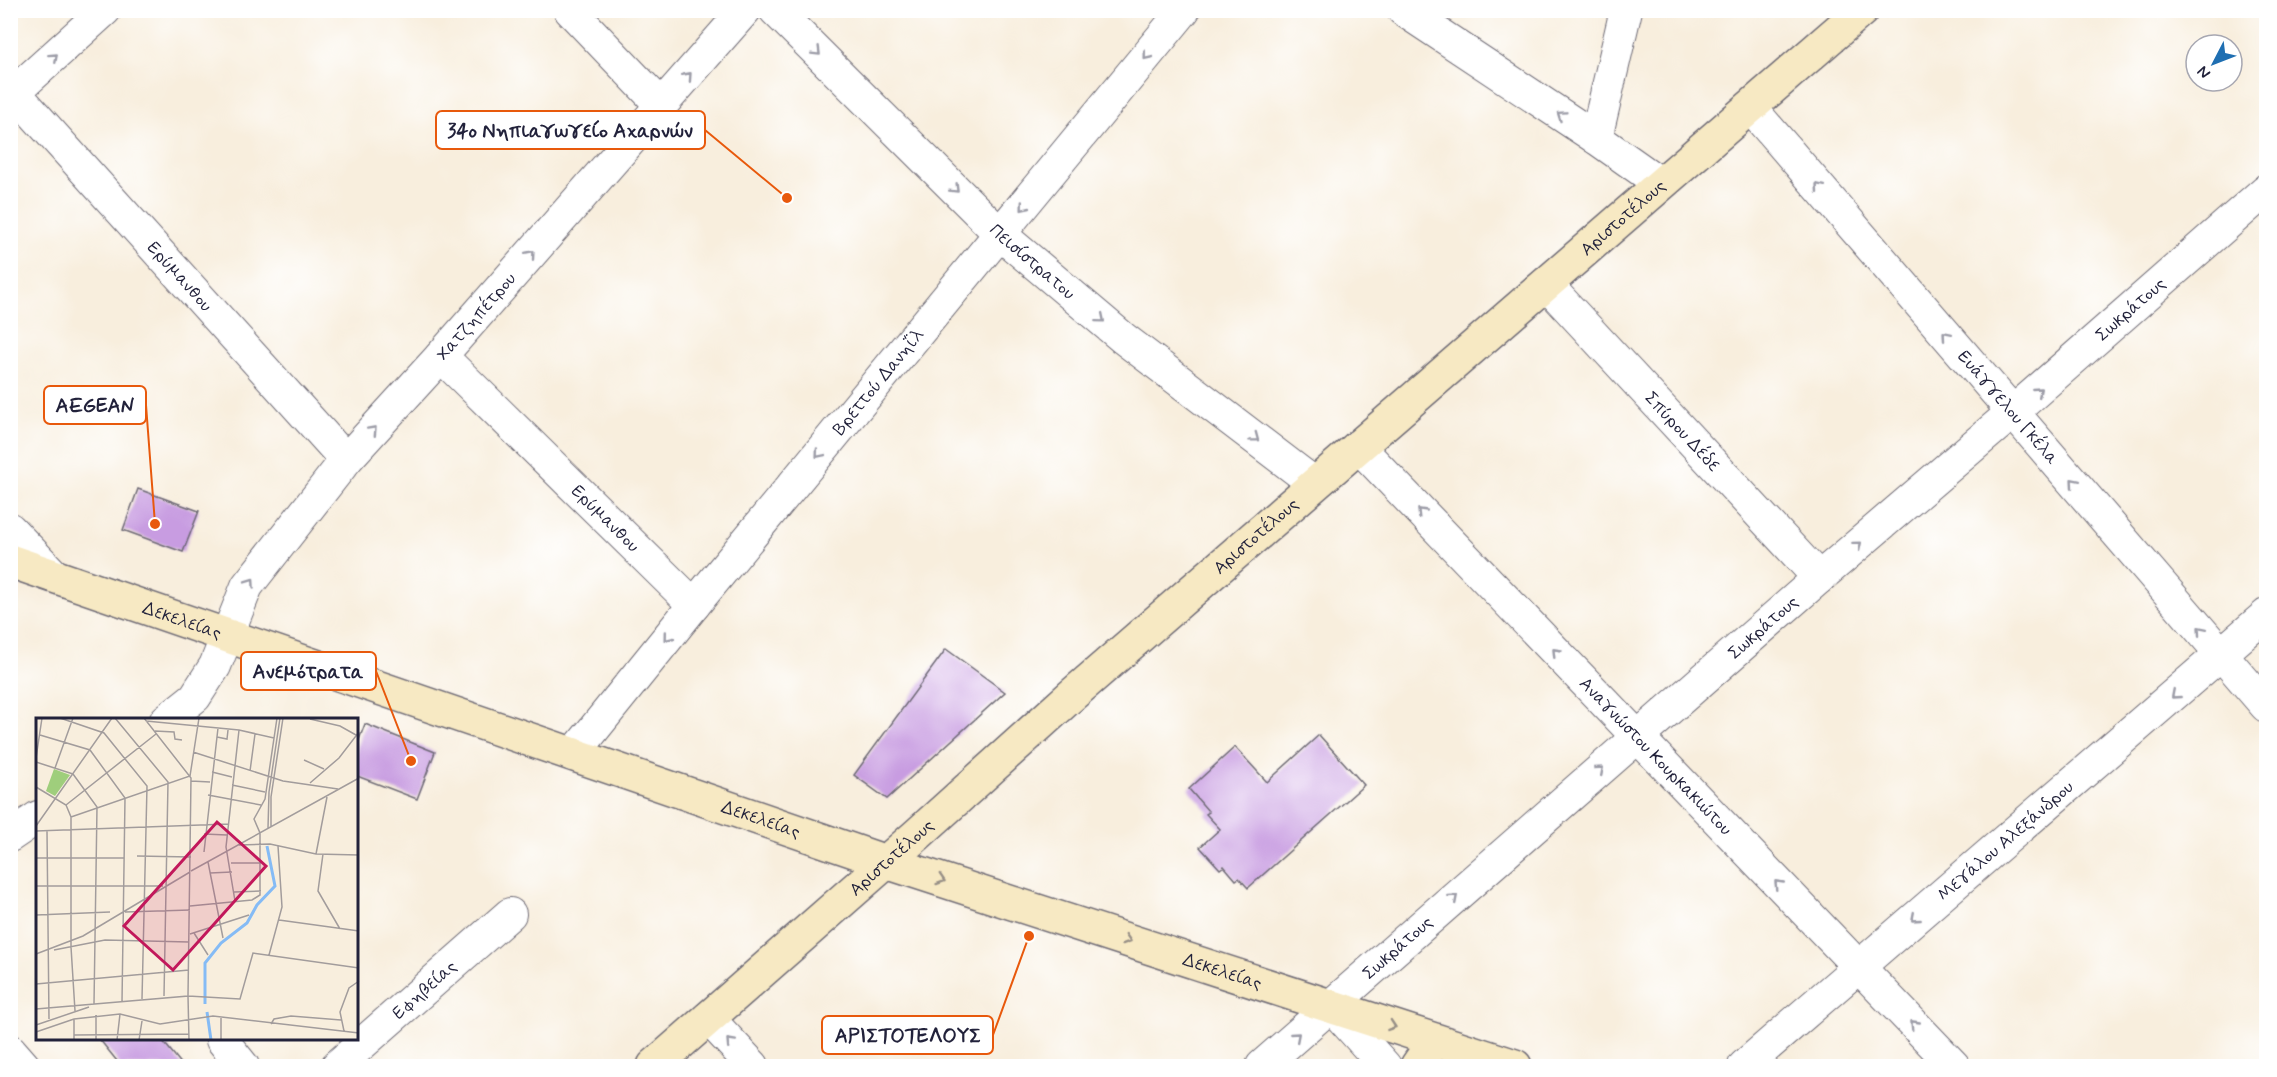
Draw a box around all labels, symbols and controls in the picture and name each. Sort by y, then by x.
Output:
north arrow [2184,33,2244,93]
one-way arrow [809,44,820,55]
one-way arrow [1144,49,1155,60]
one-way arrow [47,53,58,64]
text: N [2193,61,2215,83]
one-way arrow [681,72,692,82]
callout: 34o Νηπιαγωγείο Αχαρνών [436,111,705,149]
one-way arrow [1557,111,1568,122]
text: 34o Νηπιαγωγείο Αχαρνών [447,118,693,145]
street label: Αριστοτέλους [1576,174,1671,262]
one-way arrow [948,182,959,193]
one-way arrow [1815,183,1826,194]
one-way arrow [1020,200,1031,211]
street label: Πεισίστρατου [983,219,1080,306]
street label: Ερύμανθου [141,236,217,317]
one-way arrow [524,250,535,260]
street label: Χατζηπέτρου [431,268,522,366]
street label: Σωκράτους [2091,272,2171,347]
one-way arrow [1094,312,1105,323]
street label: Βρεττού Δανηΐλ [828,324,930,441]
one-way arrow [1942,331,1953,342]
street label: Ευάγγελου Γκέλα [1952,345,2064,470]
callout: AEGEAN [44,386,146,424]
street label: Σπύρου Δέδε [1639,387,1725,477]
one-way arrow [2031,387,2042,398]
text: AEGEAN [56,393,135,420]
one-way arrow [366,426,377,437]
one-way arrow [1248,431,1259,442]
one-way arrow [815,447,826,458]
one-way arrow [2070,478,2081,489]
street label: Ερύμανθου [566,480,644,558]
street label: Αριστοτέλους [1209,493,1304,580]
one-way arrow [1417,508,1428,518]
one-way arrow [1851,541,1862,552]
one-way arrow [244,577,255,588]
street label: Σωκράτους [1723,590,1804,665]
street label: Δεκελείας [139,596,225,646]
one-way arrow [2197,626,2208,637]
one-way arrow [664,630,675,641]
one-way arrow [1552,649,1563,659]
callout: Ανεμότρατα [241,652,376,690]
text: Ανεμότρατα [253,659,364,686]
street label: Αναγνώστου Κουρκακιώτου [1574,672,1737,841]
one-way arrow [2171,688,2182,699]
inset map [36,718,358,1041]
one-way arrow [1593,766,1604,777]
street label: Μεγάλου Αλεξάνδρου [1932,776,2079,907]
street label: Δεκελείας [718,795,803,845]
street label: Αριστοτέλους [844,814,940,902]
one-way arrow [935,873,946,885]
one-way arrow [1775,881,1786,892]
one-way arrow [1447,894,1457,905]
street label: Σωκράτους [1358,911,1438,986]
one-way arrow [1912,911,1922,922]
one-way arrow [1121,933,1132,946]
street label: Δεκελείας [1180,948,1265,996]
street label: Εφηβείας [387,955,462,1025]
callout: ΑΡΙΣΤΟΤΕΛΟΥΣ [822,1016,993,1054]
one-way arrow [1386,1019,1397,1032]
one-way arrow [1910,1021,1921,1031]
text: ΑΡΙΣΤΟΤΕΛΟΥΣ [835,1023,981,1050]
one-way arrow [1290,1032,1300,1043]
one-way arrow [726,1038,737,1049]

